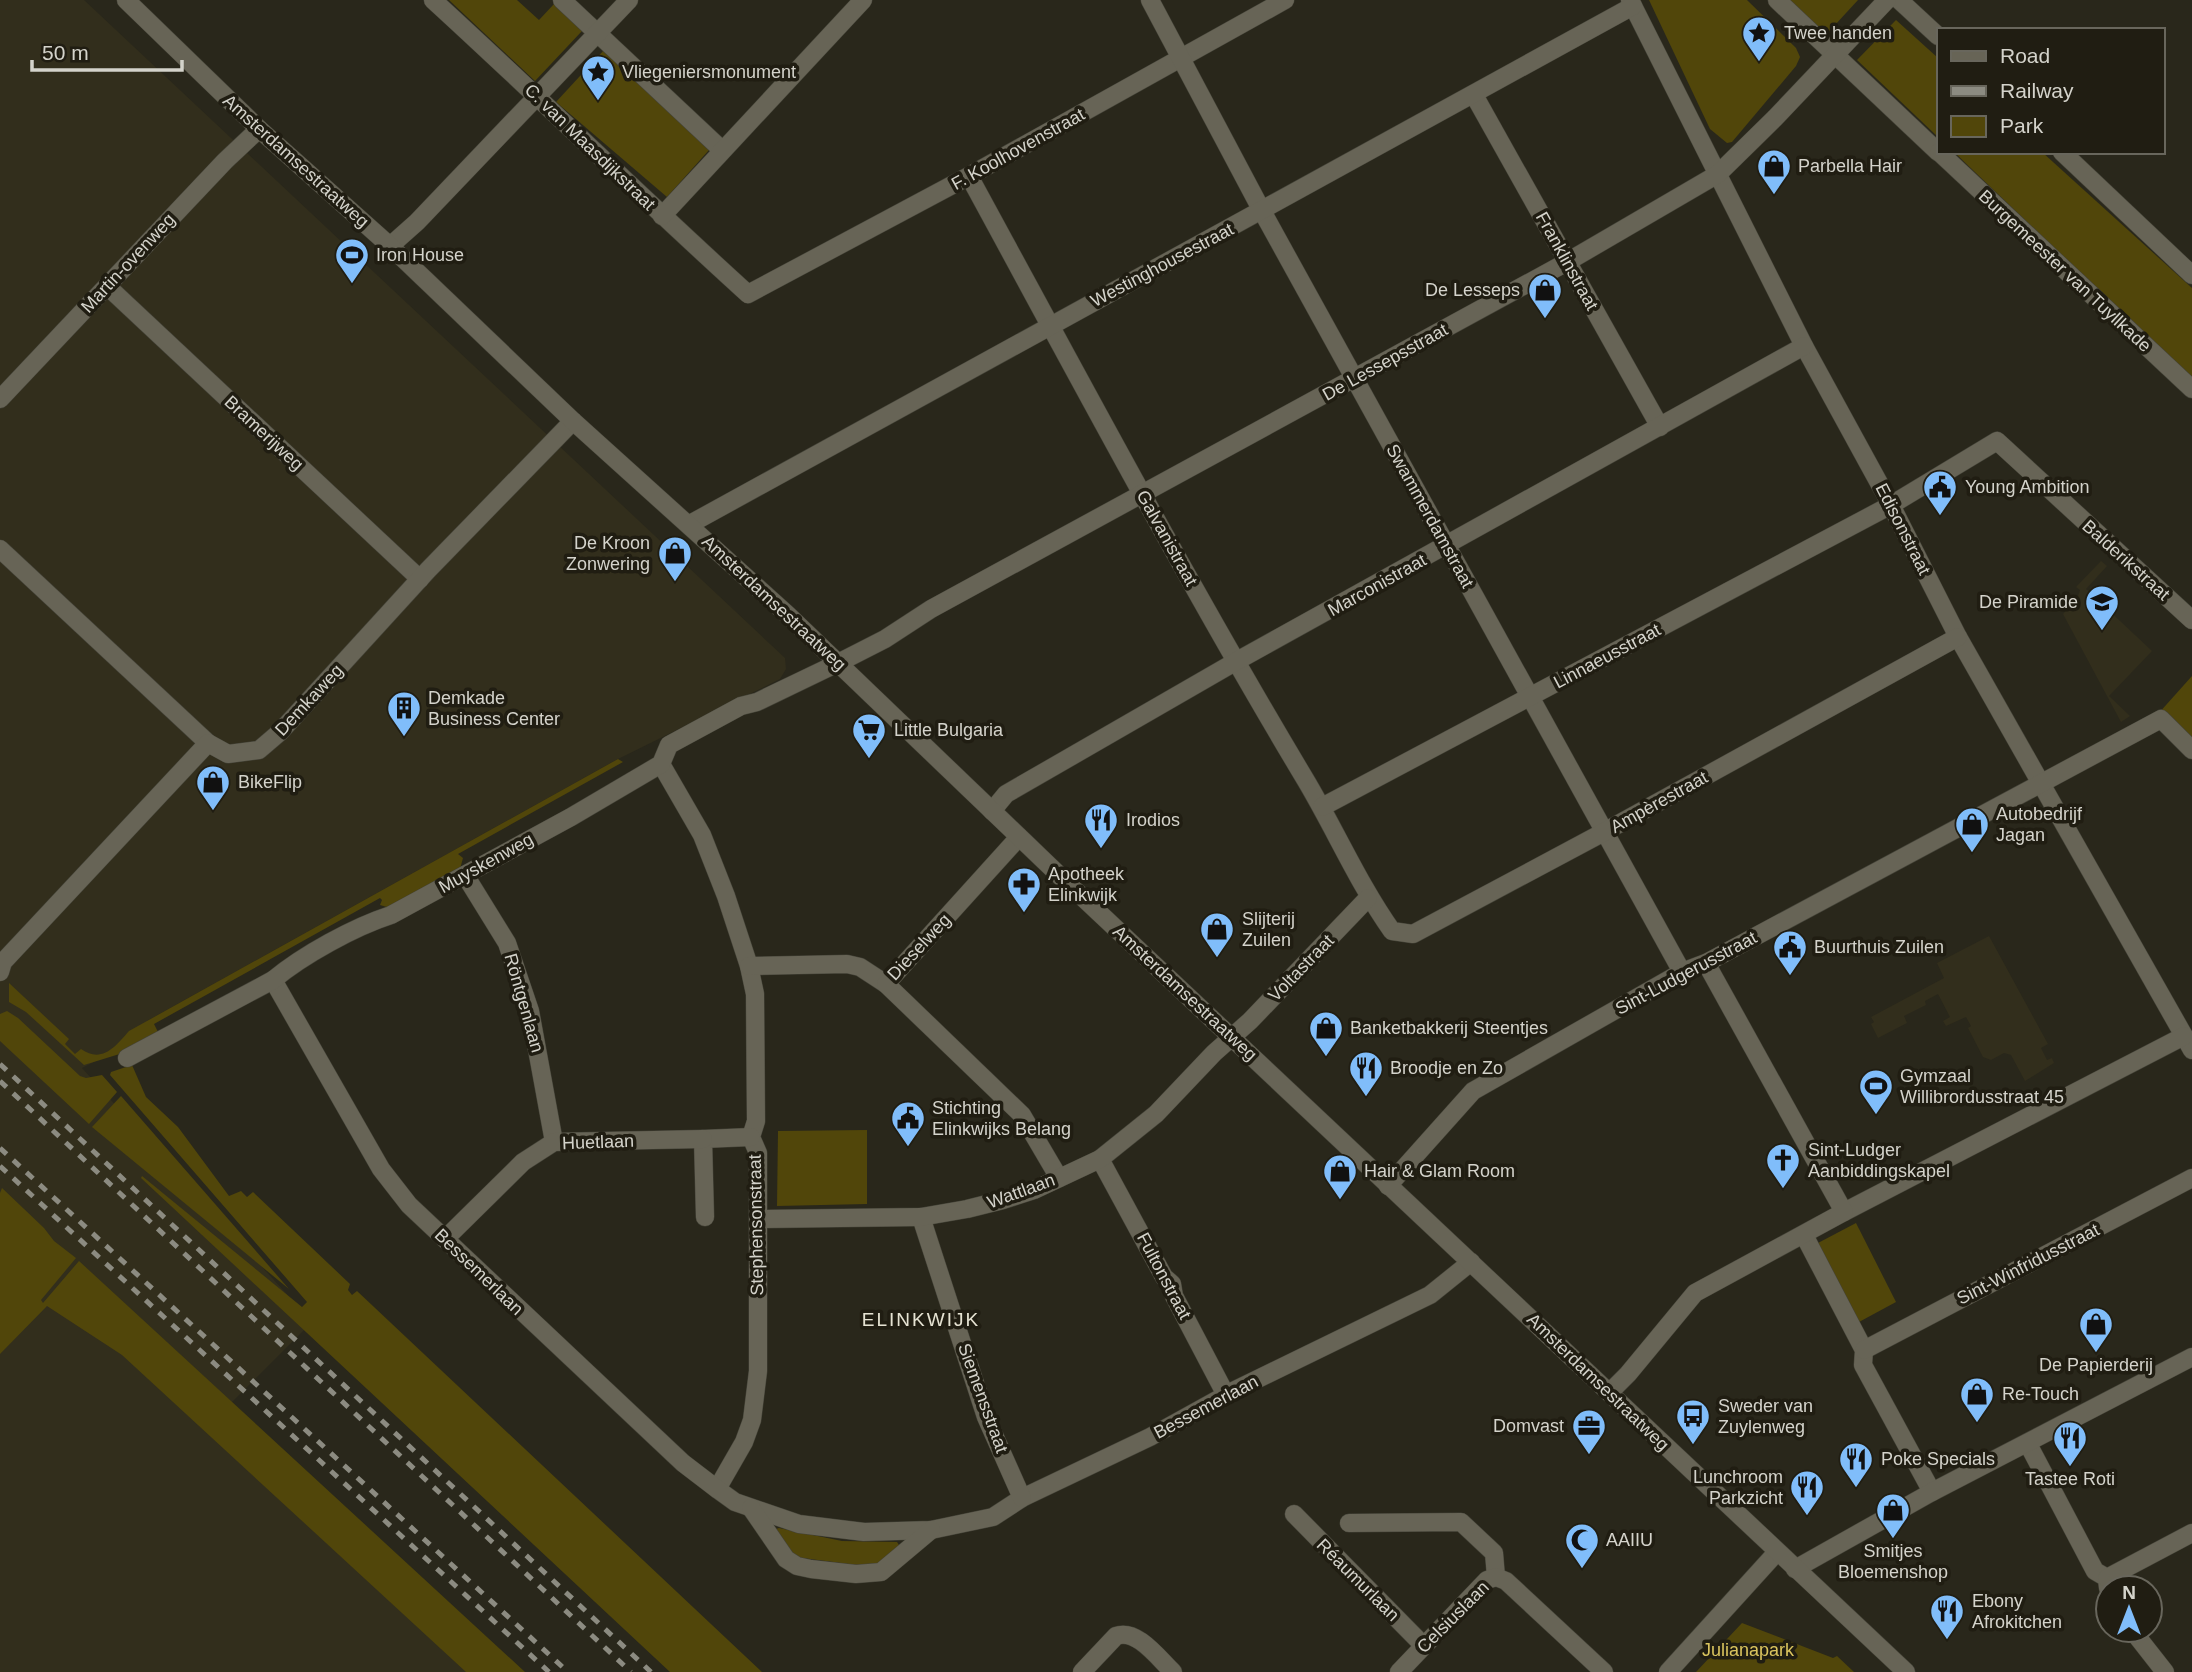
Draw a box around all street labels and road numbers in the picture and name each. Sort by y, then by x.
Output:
street label: C. van Maasdijkstraat [521,80,659,214]
street label: Amsterdamsestraatweg [219,90,373,232]
street label: F. Koolhovenstraat [948,104,1088,194]
street label: Burgemeester van Tuyllkade [1975,186,2155,356]
street label: Franklinstraat [1532,208,1602,314]
street label: Martin-ovenweg [77,209,179,317]
street label: Westinghousestraat [1087,219,1237,311]
street label: De Lessepsstraat [1319,319,1451,405]
street label: Bramerijweg [221,392,307,474]
street label: Swammerdamstraat [1382,441,1478,591]
street label: Edisonstraat [1871,480,1935,578]
street label: Galvanistraat [1133,487,1201,589]
street label: Balderikstraat [2078,516,2174,604]
street label: Amsterdamsestraatweg [698,531,850,675]
street label: Marconistraat [1324,550,1430,620]
street label: Linnaeusstraat [1550,619,1664,693]
street label: Demkaweg [271,660,347,740]
street label: Ampèrestraat [1607,767,1711,837]
street label: Muyskenweg [435,829,537,897]
street label: Dieselweg [883,910,955,984]
street label: Amsterdamsestraatweg [1109,921,1261,1065]
street label: Sint-Ludgerusstraat [1612,927,1760,1019]
street label: Voltastraat [1264,930,1338,1006]
street label: Röntgenlaan [500,951,548,1055]
street label: Huetlaan [562,1131,634,1153]
street label: Stephensonstraat [745,1154,767,1296]
street label: Wattlaan [985,1170,1057,1212]
street label: Sint-Winfridusstraat [1953,1219,2103,1309]
street label: Bessemerlaan [431,1225,527,1319]
street label: Fultonstraat [1133,1229,1195,1323]
street label: Amsterdamsestraatweg [1523,1309,1673,1455]
street label: Siemensstraat [954,1341,1012,1455]
street label: Bessemerlaan [1151,1371,1261,1443]
street label: Réaumurlaan [1313,1535,1403,1625]
street label: Celsiuslaan [1413,1577,1493,1657]

